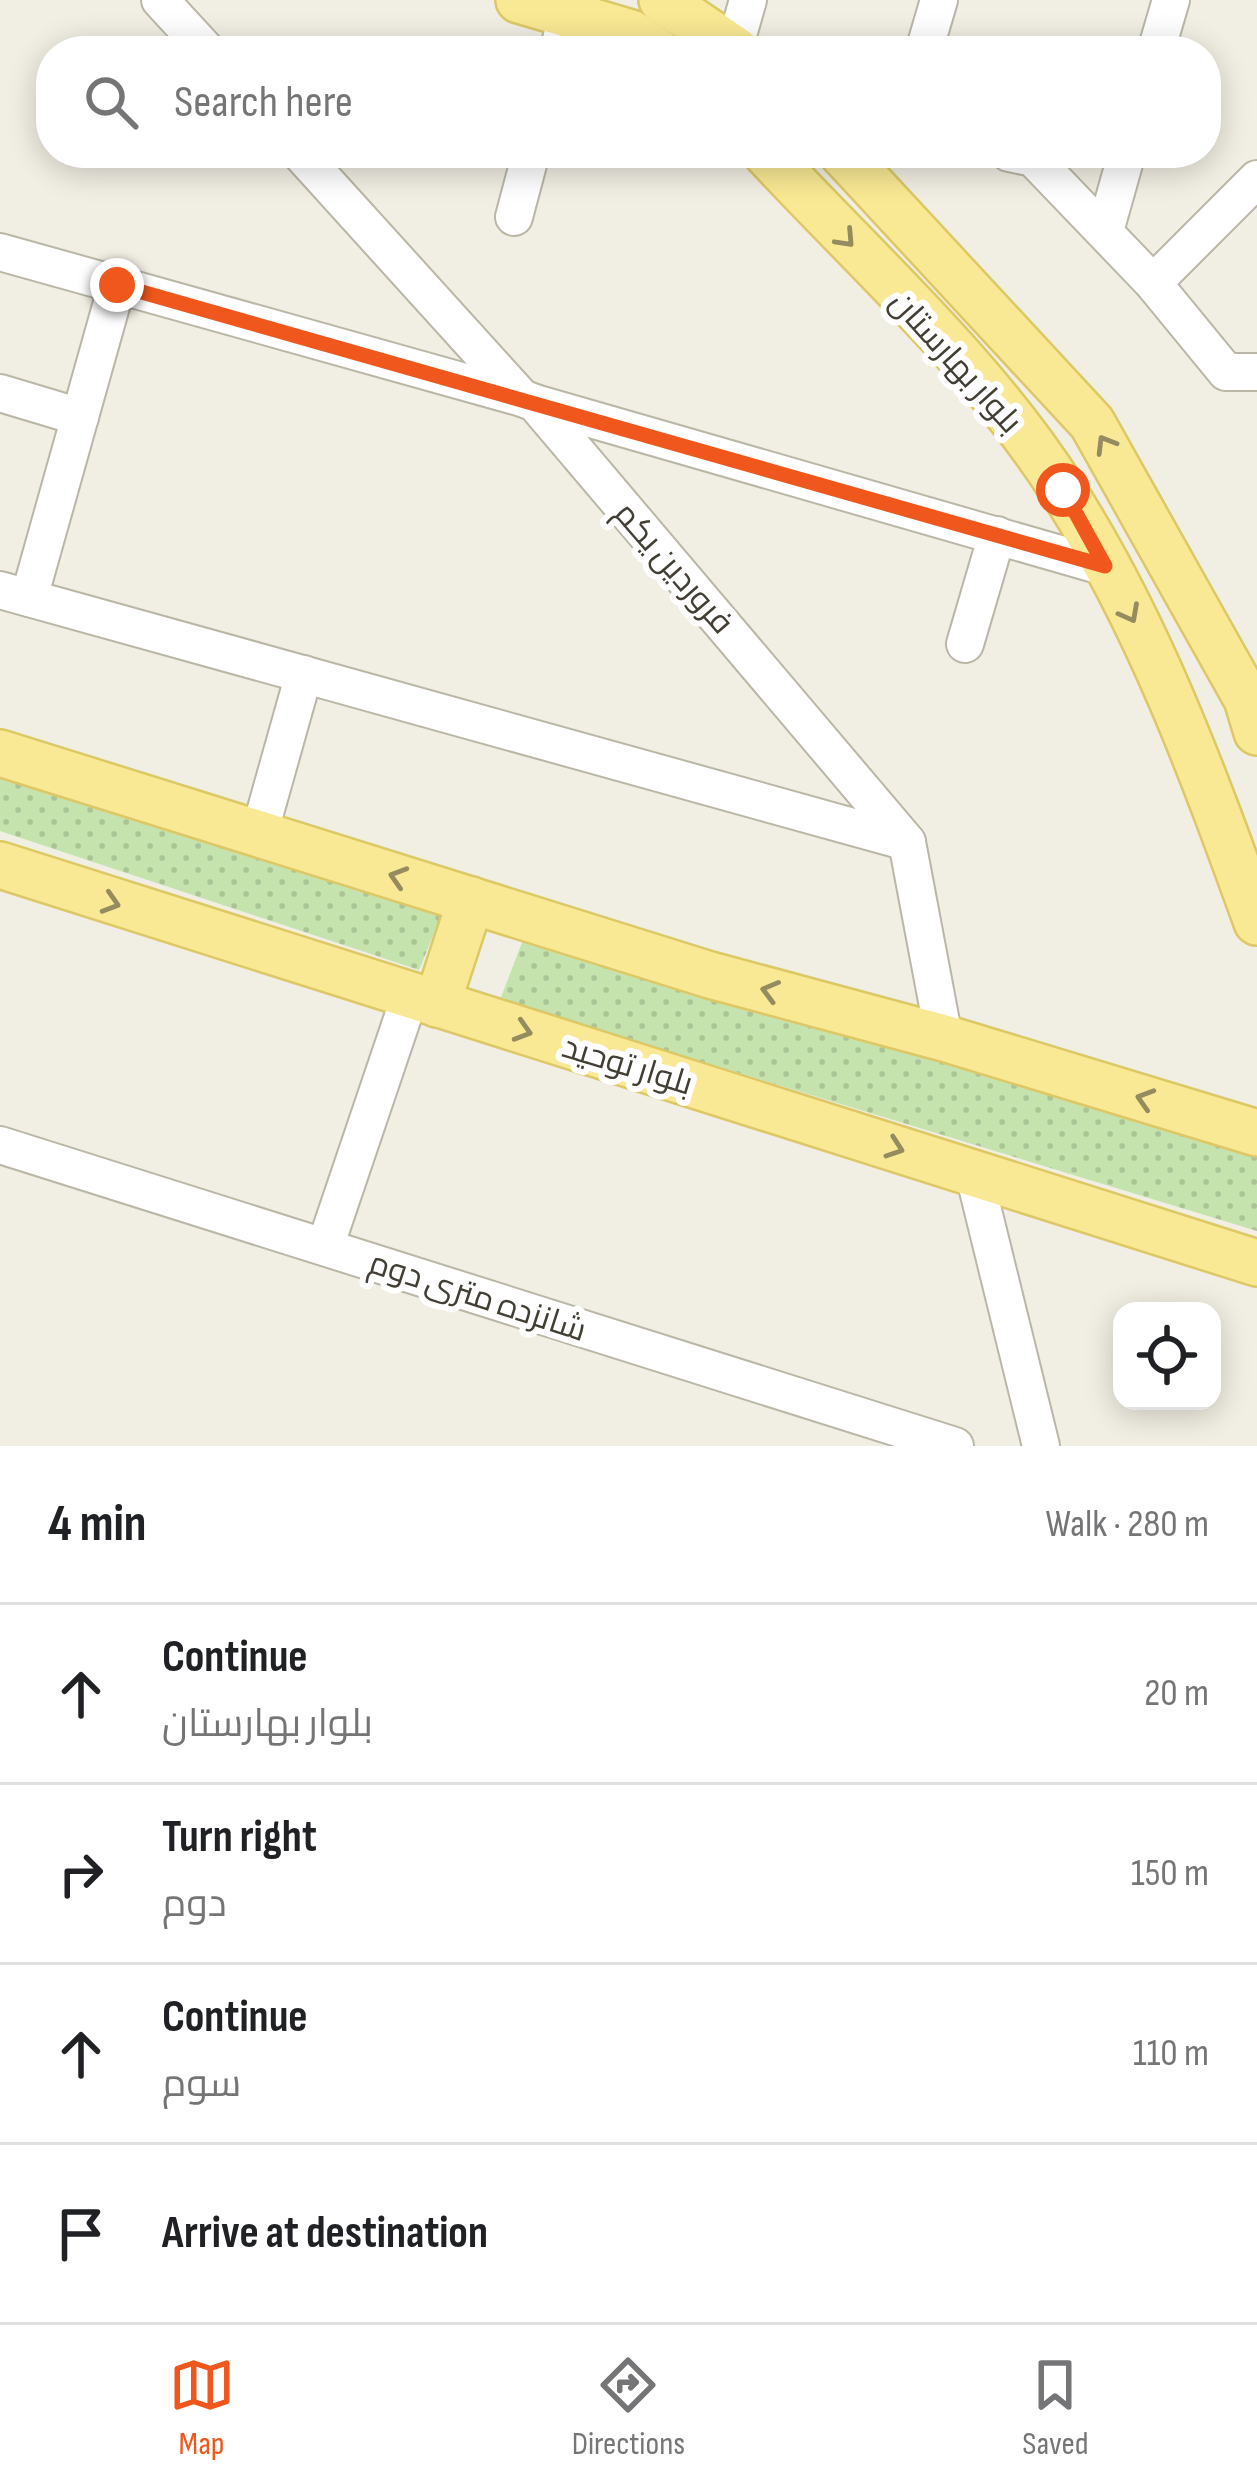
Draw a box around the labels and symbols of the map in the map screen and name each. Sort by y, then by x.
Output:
one-way arrow [832,225,853,246]
route end [90,258,144,312]
street label: بلوار بهارستان [881,283,1030,442]
one-way arrow [1097,435,1119,457]
route start [1036,463,1090,517]
street label: فروردین یکم [605,494,742,643]
one-way arrow [1116,602,1139,623]
one-way arrow [388,866,409,891]
one-way arrow [100,889,121,914]
one-way arrow [761,981,781,1006]
one-way arrow [512,1017,533,1042]
street label: بلوار توحید [557,1027,698,1105]
one-way arrow [1135,1088,1156,1113]
one-way arrow [884,1133,905,1158]
street label: شانزده متری دوم [363,1243,591,1352]

